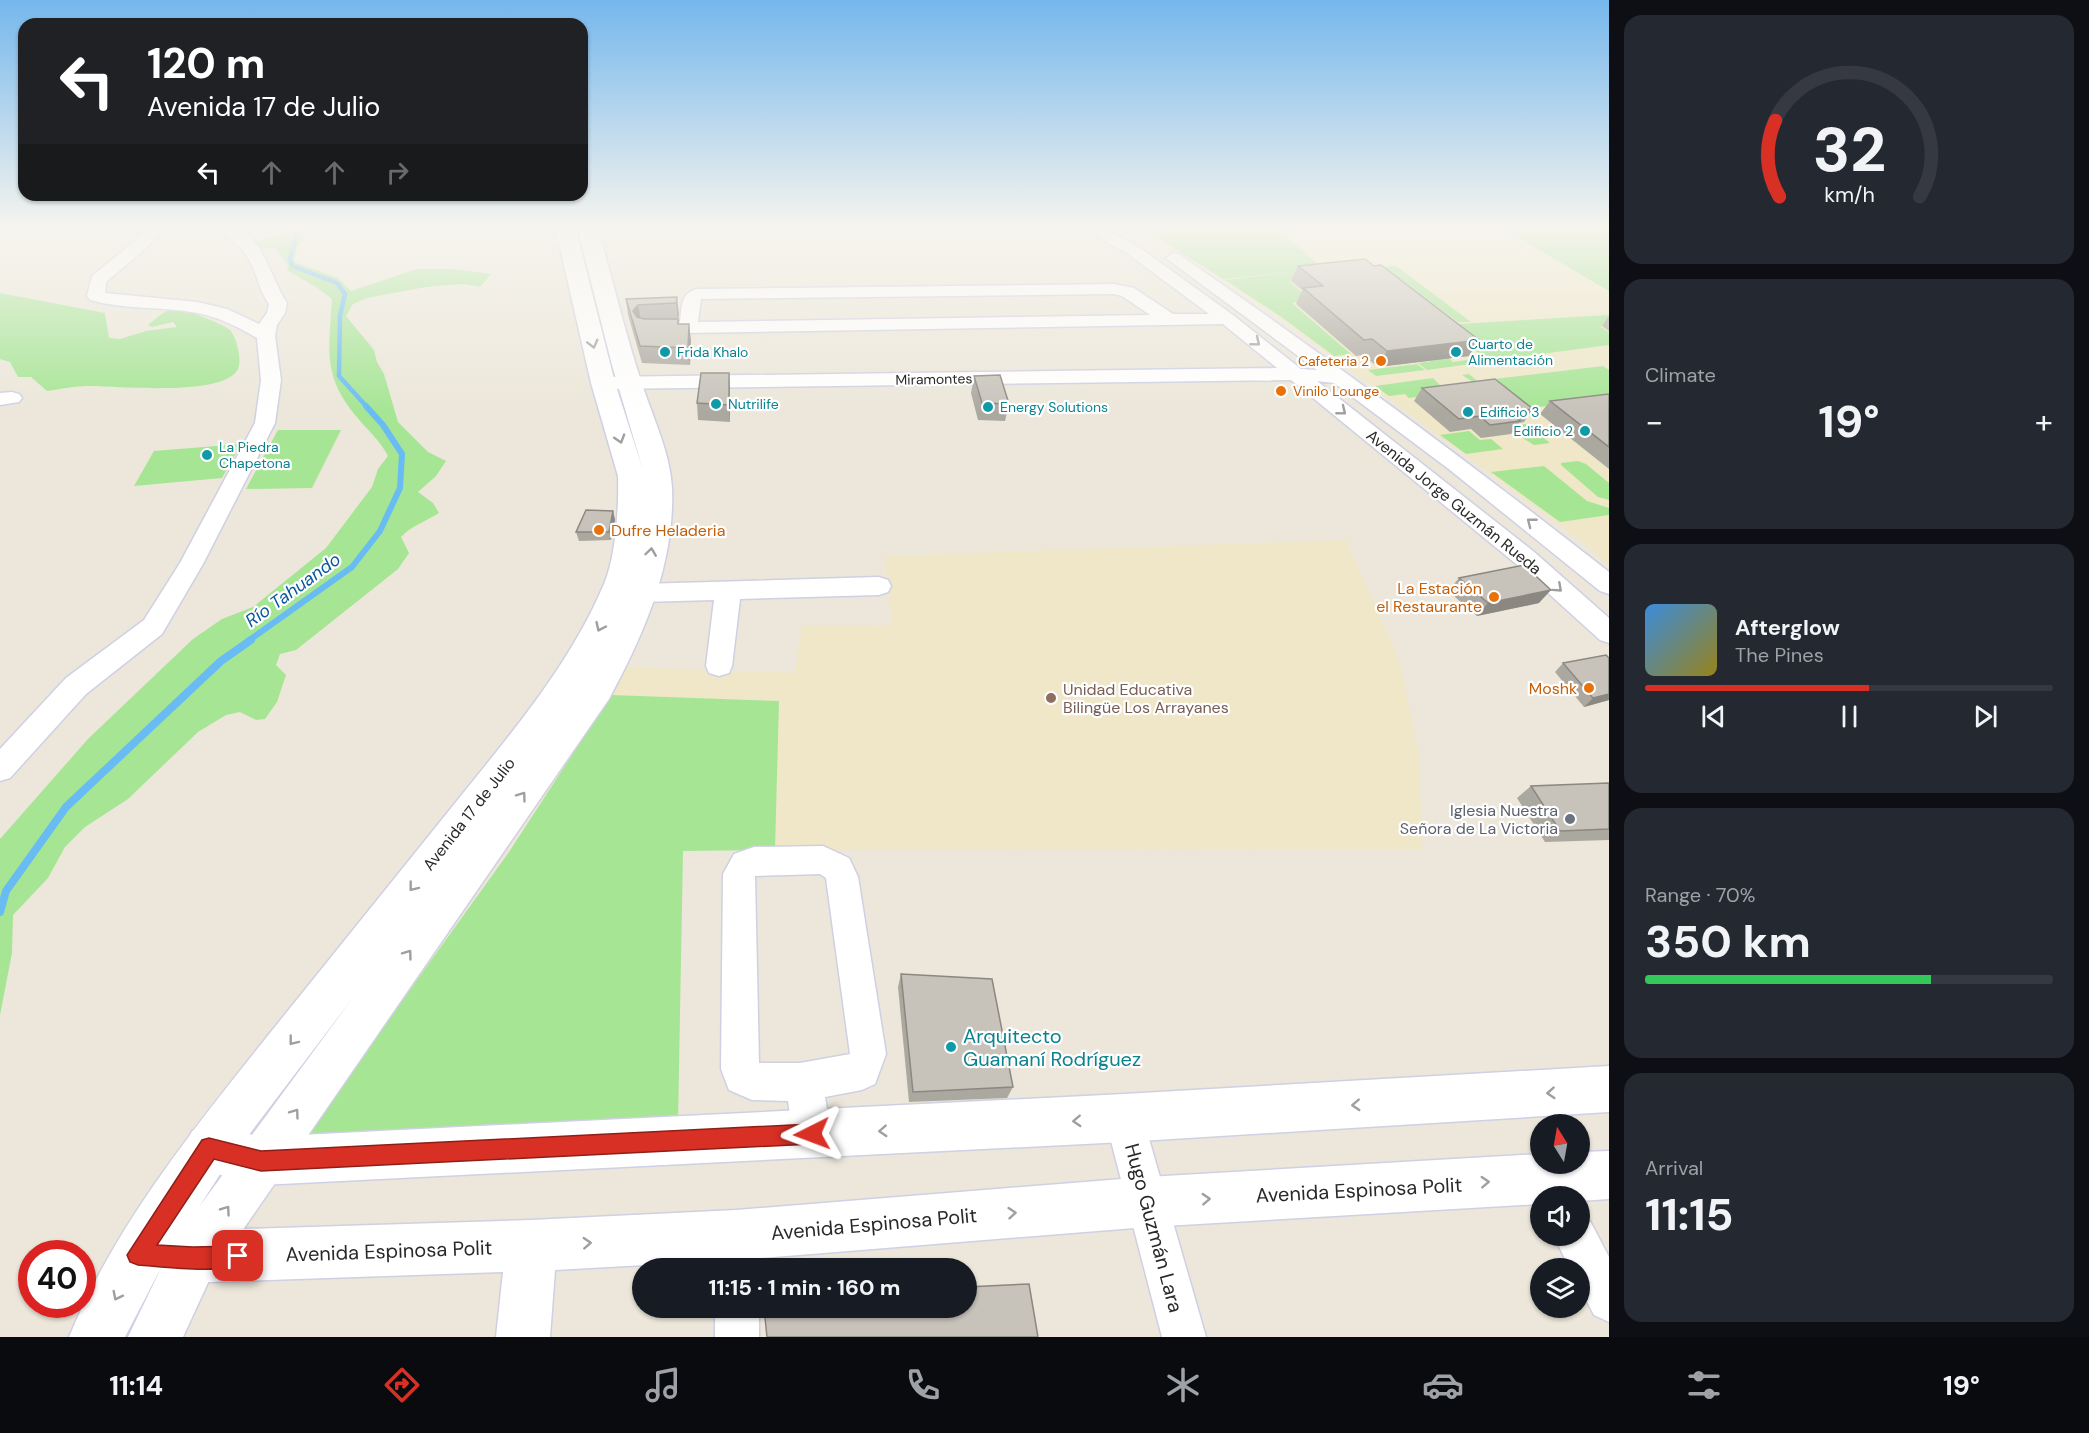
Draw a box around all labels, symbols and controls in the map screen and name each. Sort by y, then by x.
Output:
text: 120 m [147,36,265,91]
icon: left [48,42,126,120]
text: Avenida 17 de Julio [147,89,380,124]
text: 32 [1812,109,1886,190]
icon: left [192,156,225,189]
icon: ahead [255,156,288,189]
icon: ahead [318,156,351,189]
icon: right [381,156,414,189]
text: km/h [1824,181,1874,209]
one-way arrow [1249,335,1260,346]
place label: Cuarto de Alimentación [1468,335,1553,369]
one-way arrow [586,339,599,349]
place label: Frida Khalo [677,343,748,361]
marker: Frida Khalo [658,345,672,359]
marker: Cuarto de Alimentación [1449,345,1463,359]
place label: Cafeteria 2 [1298,352,1369,370]
marker: Cafeteria 2 [1374,354,1388,368]
text: Climate [1645,362,1716,388]
street label: Miramontes [895,369,973,389]
place label: Vinilo Lounge [1293,382,1379,400]
marker: Vinilo Lounge [1274,384,1288,398]
text: 19° [1818,392,1880,451]
place label: Nutrilife [728,395,779,413]
marker: Nutrilife [709,397,723,411]
place label: Energy Solutions [1000,398,1108,416]
marker: Energy Solutions [981,400,995,414]
text: − [1645,400,1663,443]
text: + [2035,400,2053,443]
place label: Edificio 3 [1480,403,1540,421]
one-way arrow [1335,404,1346,415]
marker: Edificio 3 [1461,405,1475,419]
place label: Edificio 2 [1514,422,1573,440]
marker: Edificio 2 [1578,424,1592,438]
street label: Avenida Jorge Guzmán Rueda [1362,425,1546,579]
one-way arrow [613,433,625,444]
place label: La Piedra Chapetona [219,438,290,472]
marker: La Piedra Chapetona [200,448,214,462]
one-way arrow [1527,518,1538,529]
place label: Dufre Heladeria [611,520,725,541]
marker: Dufre Heladeria [592,523,606,537]
water label: Río Tahuando [241,547,345,633]
one-way arrow [645,548,657,557]
place label: La Estación el Restaurante [1376,578,1482,617]
one-way arrow [1551,581,1562,592]
marker: La Estación el Restaurante [1487,590,1501,604]
text: Afterglow [1735,613,1840,642]
one-way arrow [595,621,607,632]
text: The Pines [1735,642,1824,668]
place label: Moshk [1529,678,1577,699]
place label: Unidad Educativa Bilingüe Los Arrayanes [1063,679,1229,718]
marker: Moshk [1582,681,1596,695]
marker: Unidad Educativa Bilingüe Los Arrayanes [1044,691,1058,705]
icon: previous [1697,700,1730,733]
icon: pause [1833,700,1866,733]
icon: next [1969,700,2002,733]
street label: Avenida 17 de Julio [418,753,520,875]
one-way arrow [515,791,526,802]
place label: Iglesia Nuestra Señora de La Victoria [1400,800,1558,839]
marker: Iglesia Nuestra Señora de La Victoria [1563,812,1577,826]
one-way arrow [409,881,420,892]
text: Range · 70% [1645,882,1755,908]
text: 350 km [1645,912,1811,971]
one-way arrow [401,950,412,961]
place label: Arquitecto Guamaní Rodríguez [963,1023,1141,1072]
one-way arrow [289,1034,300,1045]
marker: Arquitecto Guamaní Rodríguez [944,1040,958,1054]
one-way arrow [1546,1087,1555,1100]
one-way arrow [1351,1098,1361,1111]
position arrow [780,1102,844,1166]
one-way arrow [287,1109,298,1120]
one-way arrow [1073,1114,1082,1127]
north arrow [1530,1114,1590,1174]
map controls [1530,1114,1590,1318]
one-way arrow [878,1124,887,1137]
street label: Hugo Guzmán Lara [1119,1141,1189,1315]
text: Arrival [1645,1155,1703,1181]
street label: Avenida Espinosa Polit [1255,1172,1463,1208]
one-way arrow [1480,1176,1489,1189]
text: 11:15 [1645,1185,1734,1244]
button: sound [1530,1186,1590,1246]
one-way arrow [1202,1192,1211,1205]
street label: Avenida Espinosa Polit [770,1202,978,1246]
one-way arrow [219,1205,230,1216]
one-way arrow [1007,1207,1017,1220]
pin [212,1230,263,1281]
street label: Avenida Espinosa Polit [285,1234,493,1268]
one-way arrow [583,1237,592,1250]
icon: arrive [221,1239,254,1272]
speed limit sign: 40 [18,1240,96,1318]
button: layers [1530,1258,1590,1318]
text: 11:15 · 1 min · 160 m [709,1273,900,1302]
one-way arrow [113,1289,124,1300]
icon: directions [381,1364,423,1406]
icon: music [642,1364,684,1406]
icon: phone [902,1364,944,1406]
icon: climate [1162,1364,1204,1406]
icon: car [1422,1364,1464,1406]
icon: filters [1683,1364,1725,1406]
text: 11:14 [109,1368,163,1403]
text: 19° [1943,1368,1980,1403]

